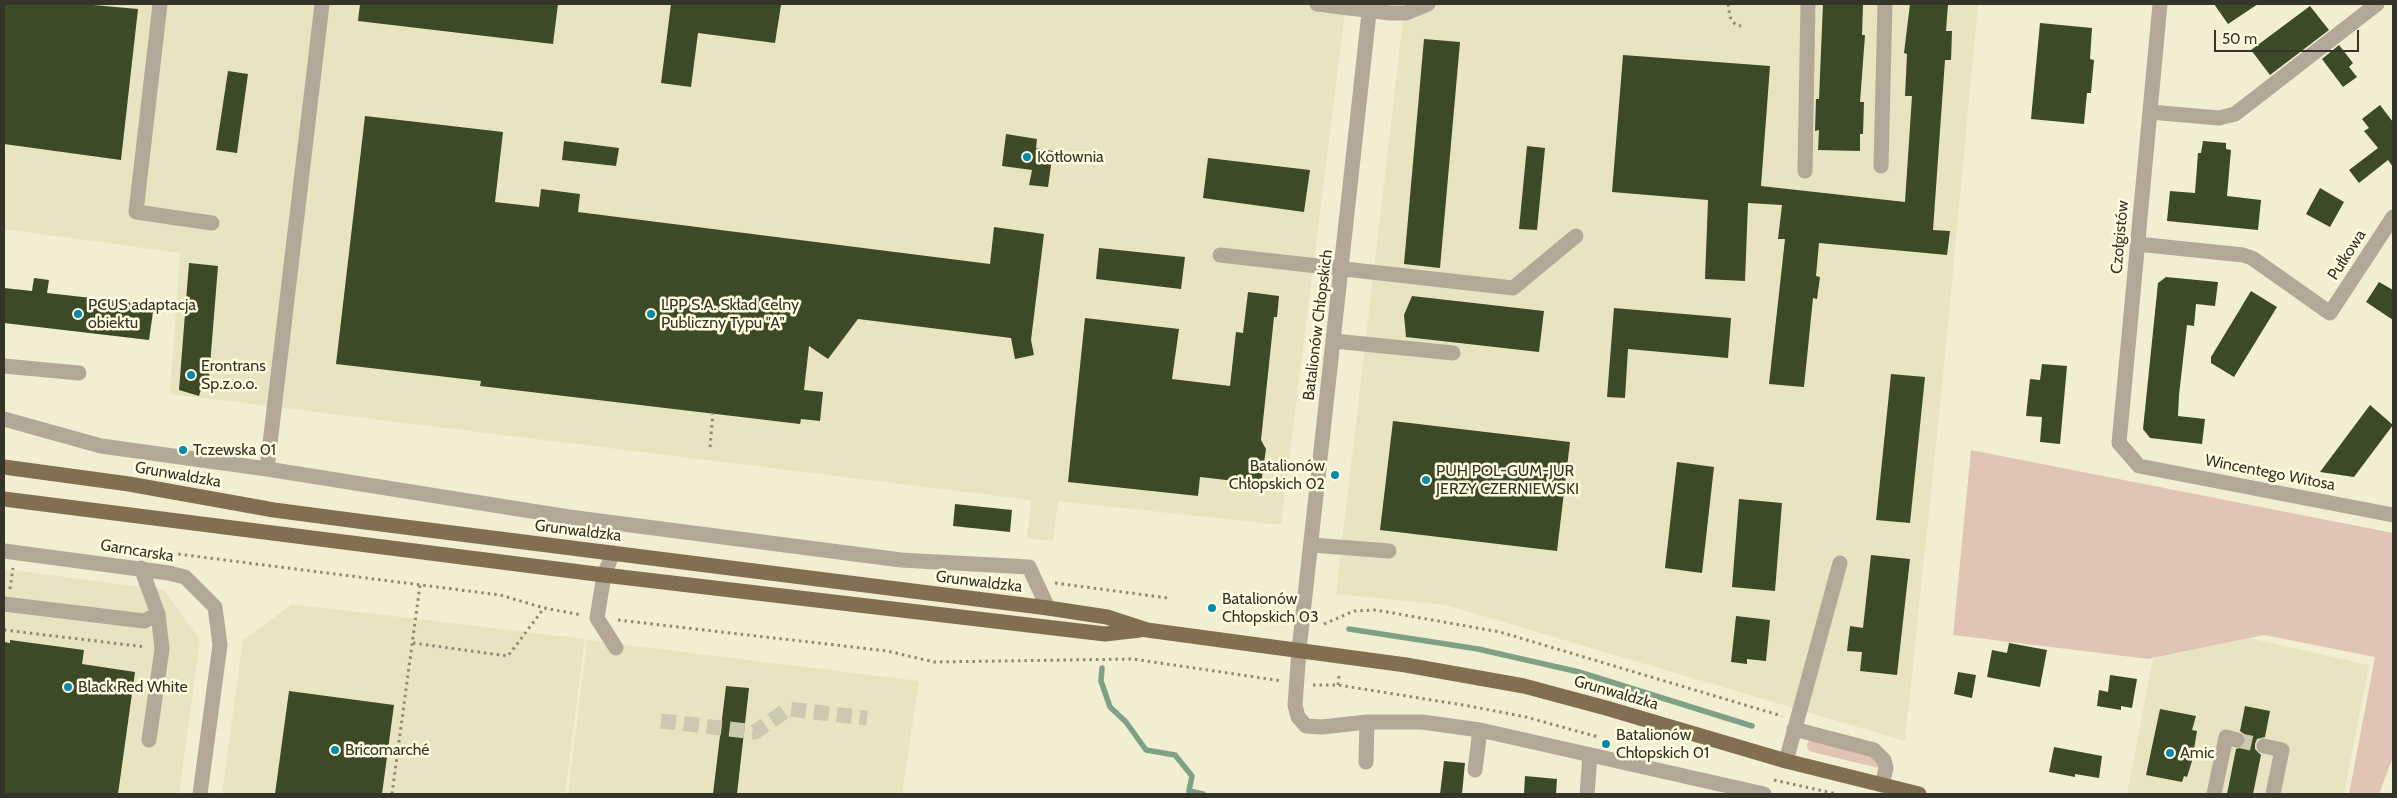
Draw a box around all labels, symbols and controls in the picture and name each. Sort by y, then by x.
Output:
scale bar [2217,20,2362,52]
text: 50 m [2222,30,2257,48]
place label: Kotłownia [1037,147,1104,167]
marker: Kotłownia [1021,151,1033,163]
street label: Czołgistów [2107,199,2133,275]
street label: Pułkowa [2324,226,2370,284]
street label: Batalionów Chłopskich [1299,248,1337,402]
place label: PCUS adaptacja obiektu [88,295,196,333]
place label: LPP S.A. Skład Celny Publiczny Typu "A" [661,295,799,333]
marker: PCUS adaptacja obiektu [72,308,84,320]
marker: LPP S.A. Skład Celny Publiczny Typu "A" [645,308,657,320]
place label: Erontrans Sp.z.o.o. [201,356,266,394]
marker: Erontrans Sp.z.o.o. [185,369,197,381]
place label: Tczewska 01 [193,440,276,460]
marker: Tczewska 01 [177,444,189,456]
street label: Wincentego Witosa [2203,451,2337,495]
place label: Batalionów Chłopskich 02 [1229,456,1325,494]
street label: Grunwaldzka [133,458,223,492]
place label: PUH POL-GUM-JUR JERZY CZERNIEWSKI [1436,461,1579,499]
marker: Batalionów Chłopskich 02 [1329,469,1341,481]
marker: PUH POL-GUM-JUR JERZY CZERNIEWSKI [1420,474,1432,486]
street label: Grunwaldzka [534,516,622,546]
street label: Garncarska [99,536,175,566]
street label: Grunwaldzka [935,567,1023,597]
place label: Batalionów Chłopskich 03 [1222,589,1319,627]
marker: Batalionów Chłopskich 03 [1206,602,1218,614]
street label: Grunwaldzka [1572,672,1660,714]
place label: Black Red White [78,677,188,697]
marker: Black Red White [62,681,74,693]
place label: Batalionów Chłopskich 01 [1616,725,1709,763]
marker: Batalionów Chłopskich 01 [1600,738,1612,750]
place label: Bricomarché [345,740,430,760]
place label: Amic [2180,743,2215,763]
marker: Bricomarché [329,744,341,756]
marker: Amic [2164,747,2176,759]

